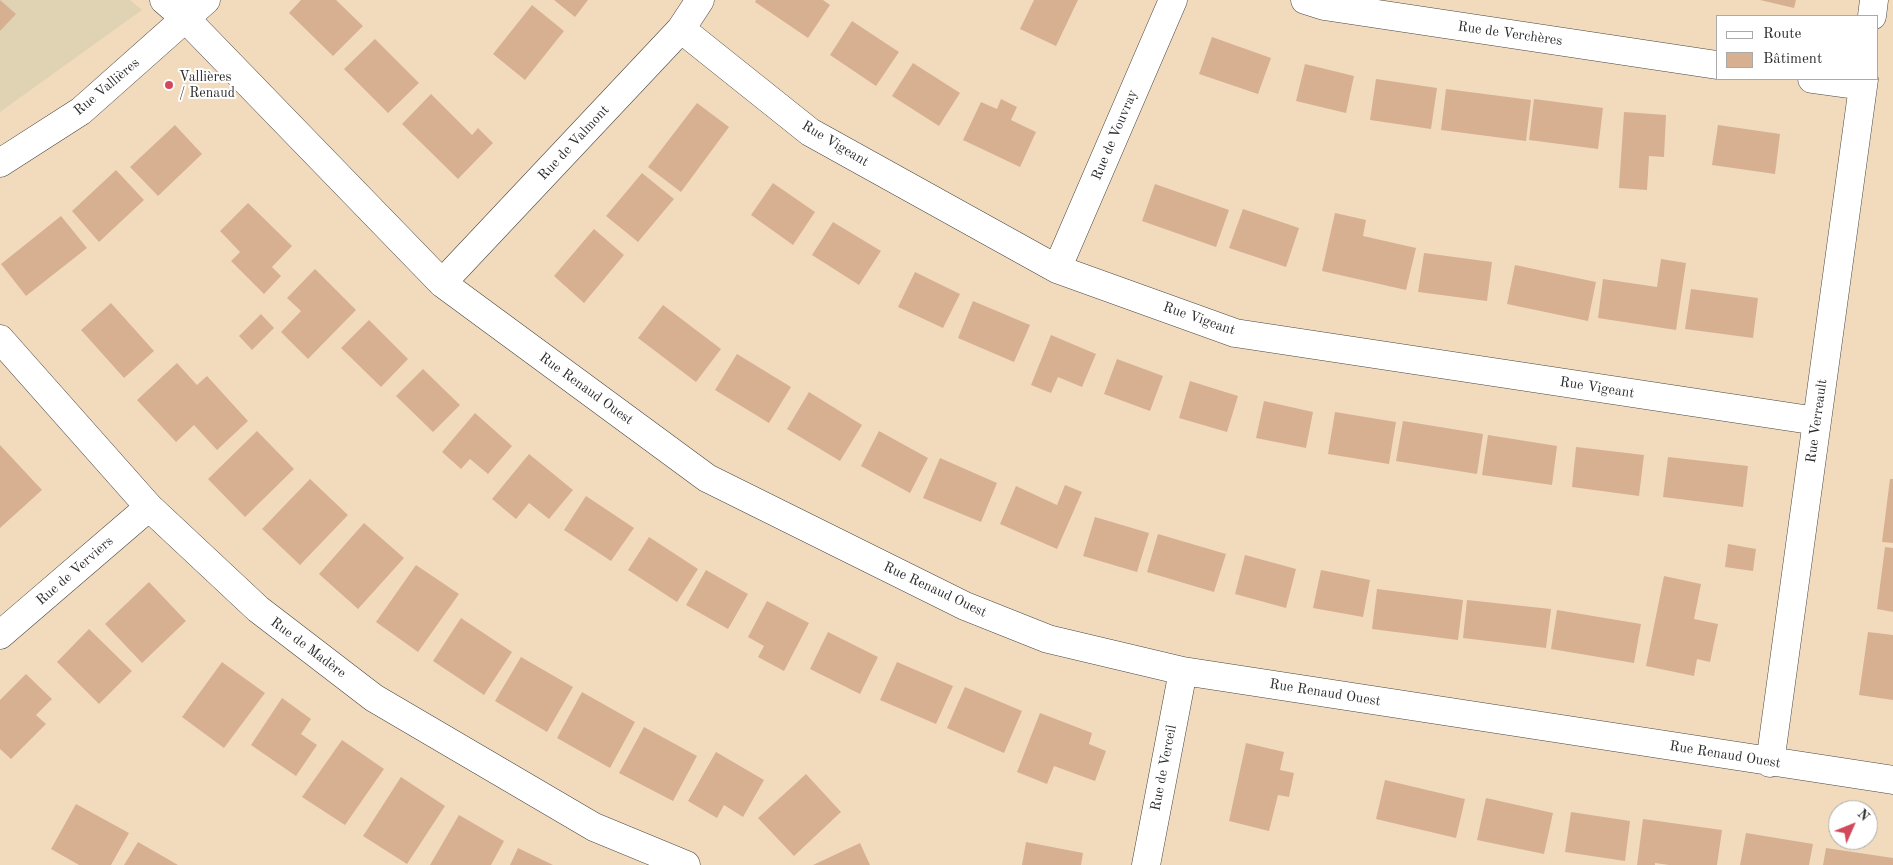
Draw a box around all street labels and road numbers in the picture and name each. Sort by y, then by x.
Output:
street label: Rue de Verchères [1457,18,1563,50]
street label: Rue Vallières [71,55,143,119]
street label: Rue de Vouvray [1088,87,1142,183]
street label: Rue de Valmont [535,102,613,184]
street label: Rue Vigeant [798,117,872,171]
street label: Rue Vigeant [1161,299,1237,339]
street label: Rue Renaud Ouest [536,349,636,429]
street label: Rue Vigeant [1559,374,1635,402]
street label: Rue Verreault [1803,378,1831,464]
street label: Rue de Verviers [33,533,117,609]
street label: Rue Renaud Ouest [881,559,989,621]
street label: Rue de Madère [267,614,349,682]
street label: Rue Renaud Ouest [1268,676,1382,710]
street label: Rue de Verceil [1147,724,1181,812]
street label: Rue Renaud Ouest [1668,738,1782,772]

